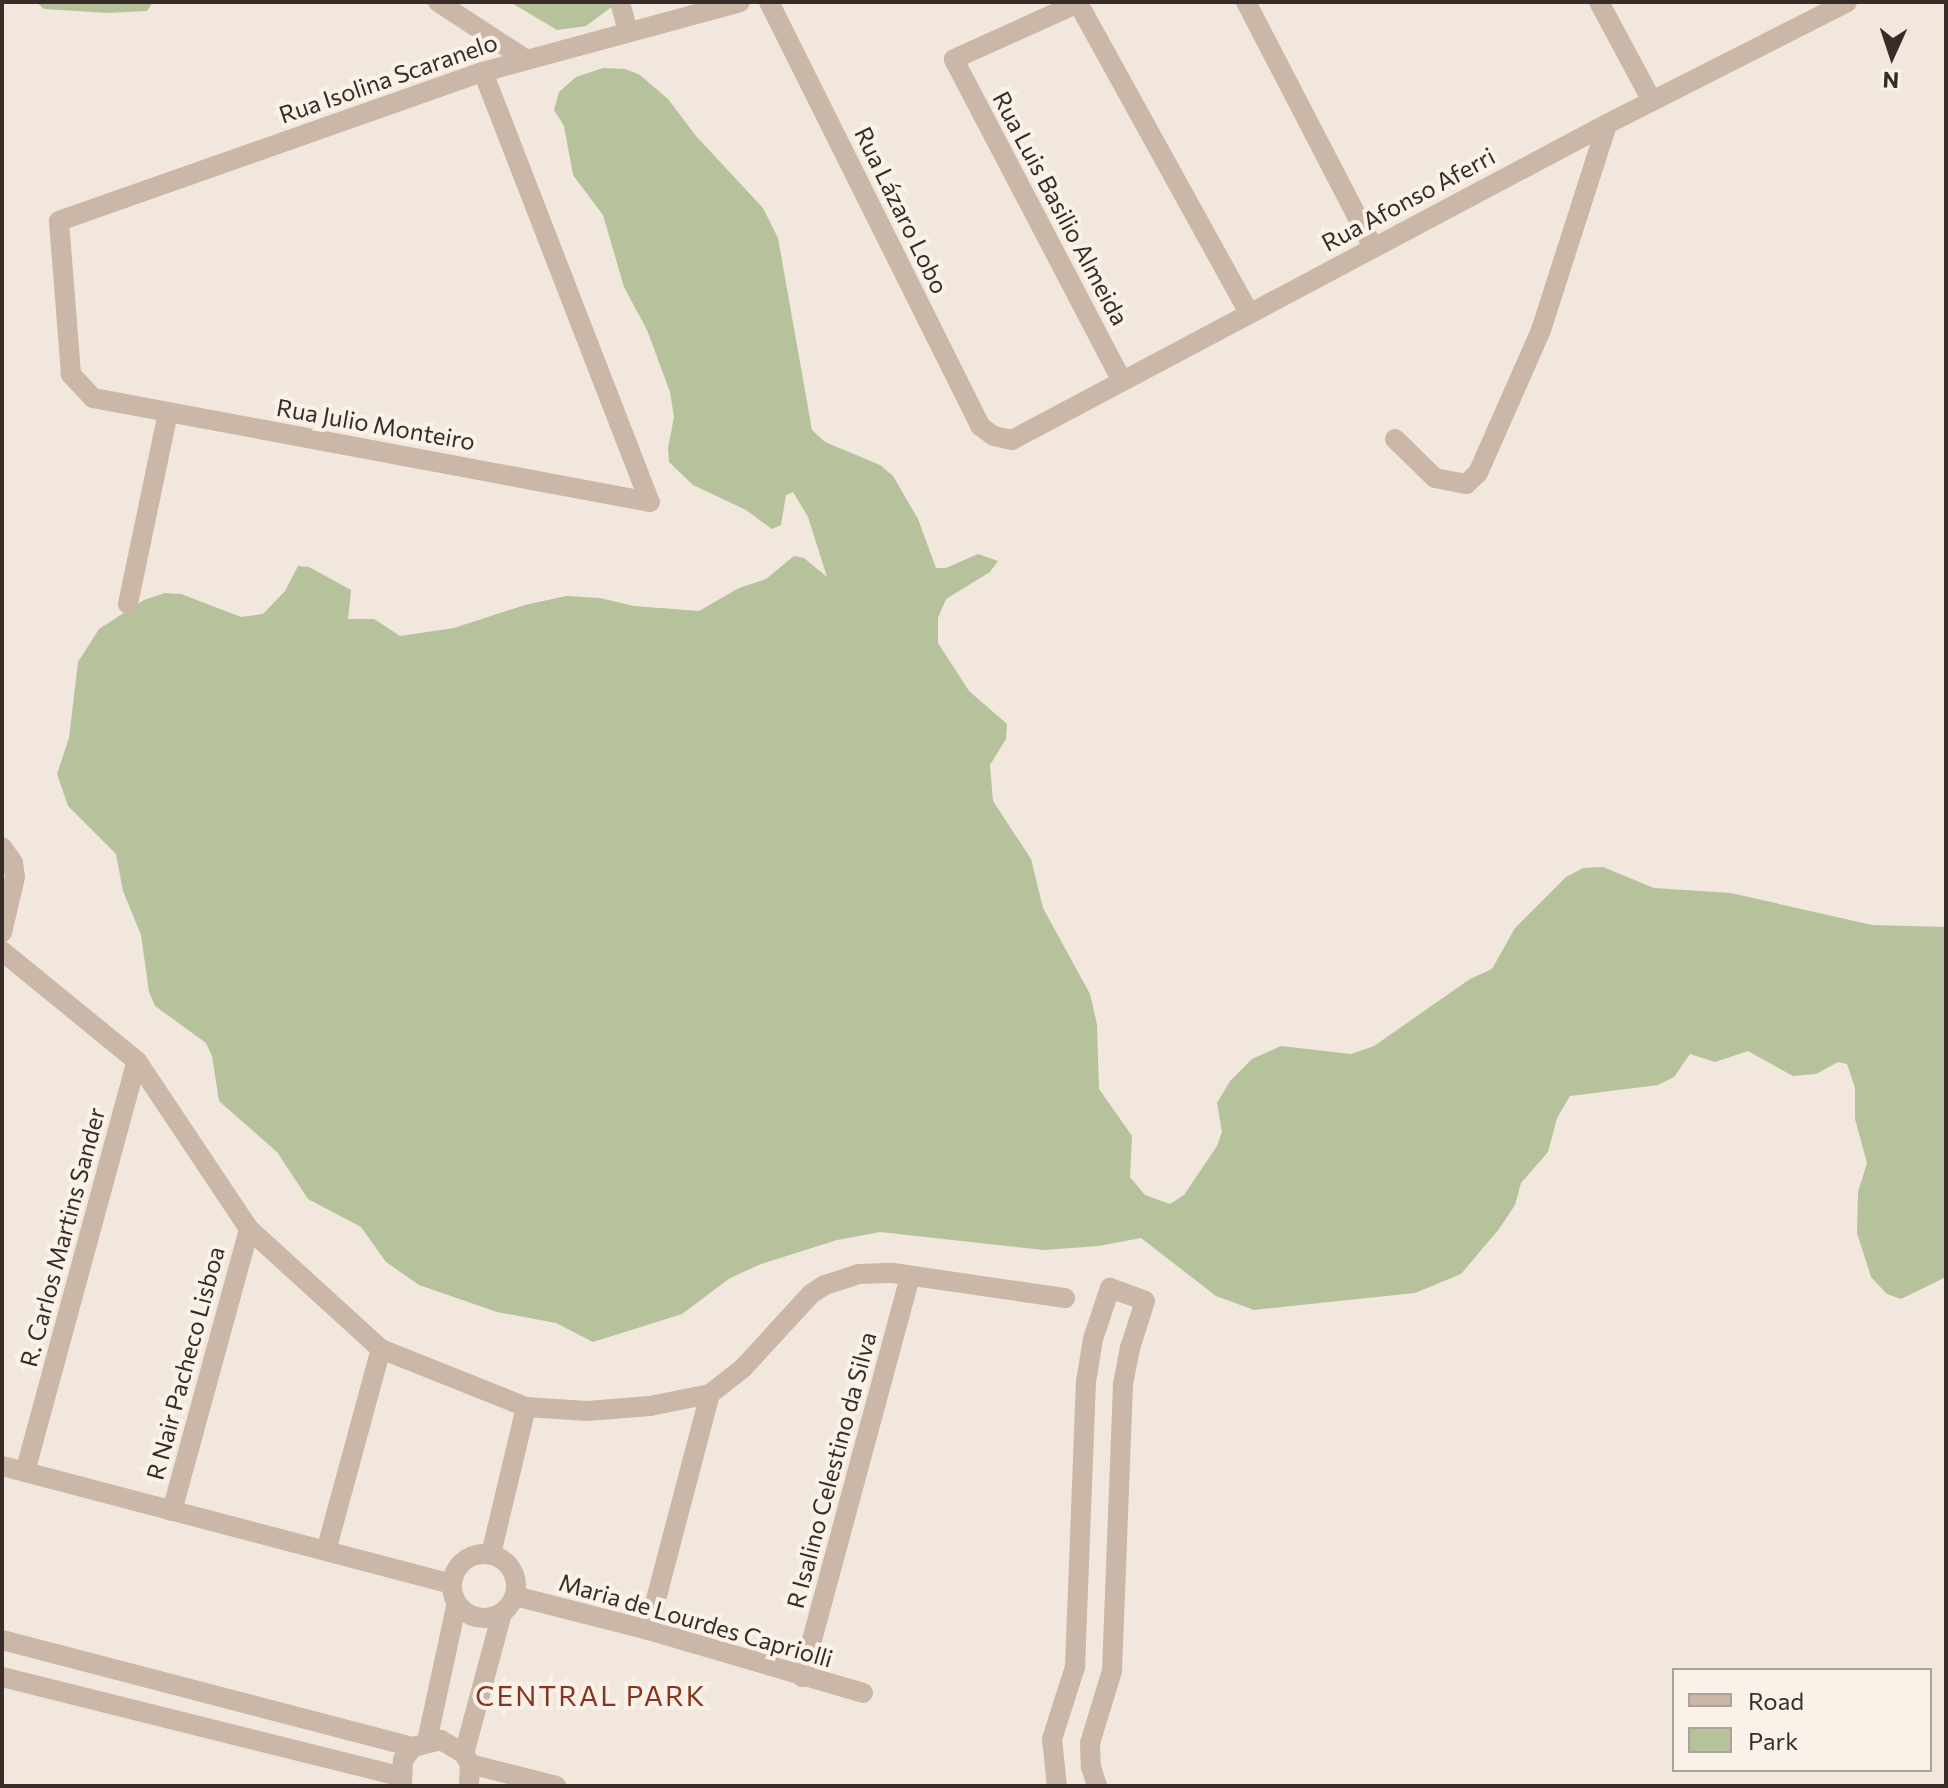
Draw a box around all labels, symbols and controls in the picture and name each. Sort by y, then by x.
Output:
north arrow [1852,16,1932,96]
street label: Rua Isolina Scaranelo [275,27,501,129]
text: N [1882,67,1900,94]
street label: Rua Luis Basilio Almeida [987,86,1135,330]
street label: Rua Lázaro Lobo [849,122,955,298]
street label: Rua Afonso Aferri [1316,141,1500,257]
street label: Rua Julio Monteiro [274,392,478,456]
street label: R. Carlos Martins Sander [14,1104,110,1370]
street label: R Nair Pacheco Lisboa [140,1243,230,1483]
street label: R Isalino Celestino da Silva [780,1329,882,1611]
street label: Maria de Lourdes Capriolli [556,1567,836,1673]
legend [1672,1668,1932,1772]
district label: CENTRAL PARK [475,1678,707,1712]
text: Road [1748,1686,1804,1715]
text: Park [1748,1726,1798,1755]

